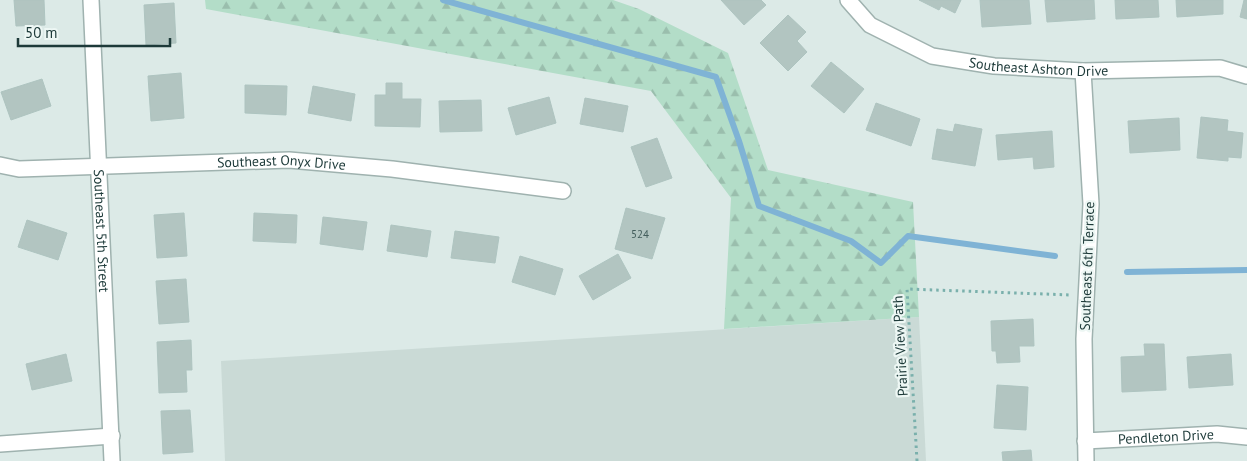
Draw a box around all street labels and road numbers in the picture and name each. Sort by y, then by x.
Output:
street label: Southeast Ashton Drive [968,53,1108,80]
street label: Southeast Onyx Drive [217,151,346,174]
street label: Southeast 5th Street [90,169,113,293]
street label: Southeast 6th Terrace [1076,201,1098,331]
street label: Prairie View Path [888,295,912,397]
street label: Pendleton Drive [1118,425,1214,448]

